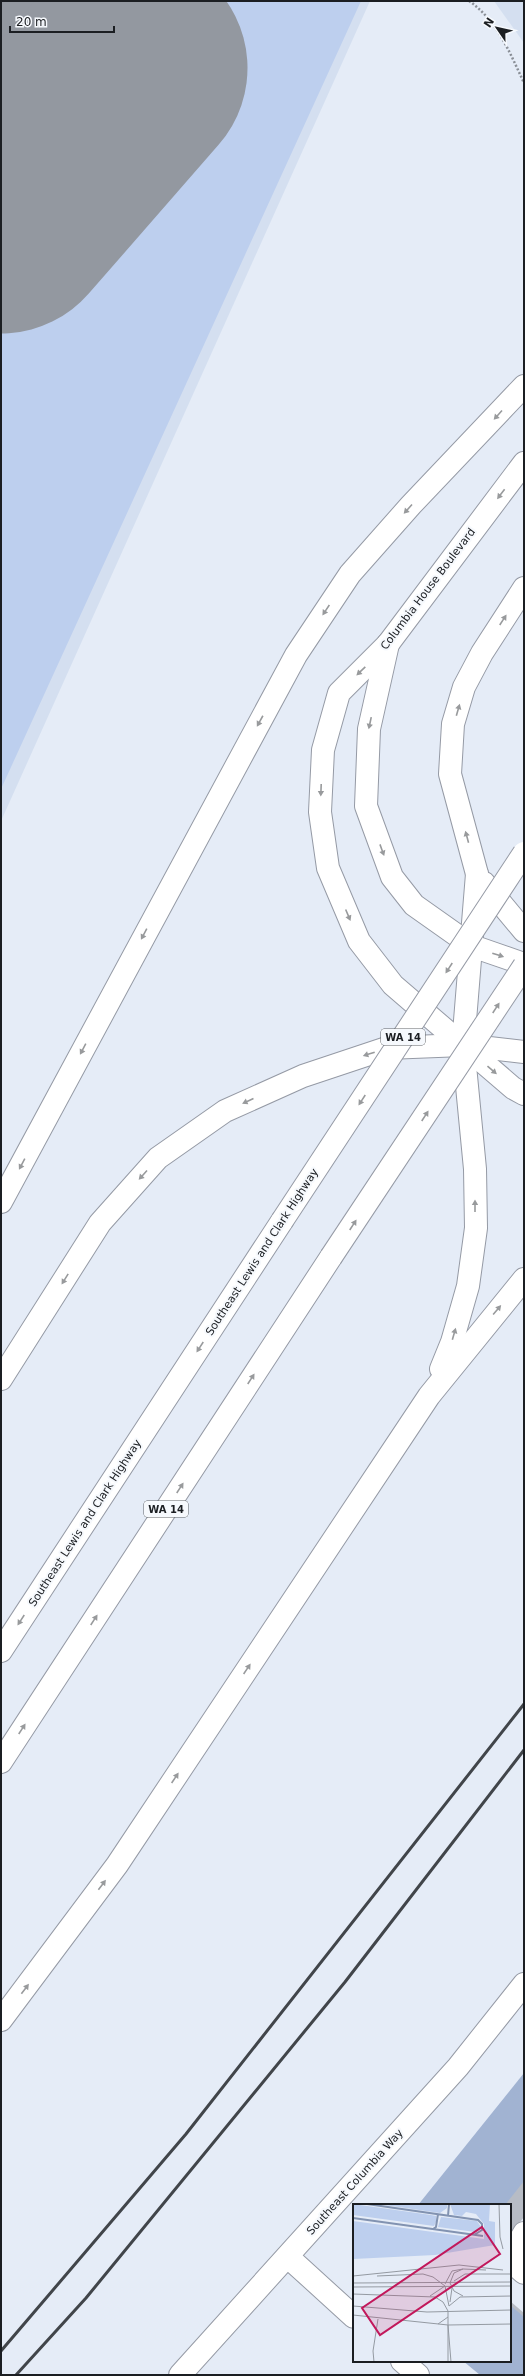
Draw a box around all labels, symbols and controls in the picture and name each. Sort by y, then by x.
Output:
scale bar [10,8,114,34]
north arrow [477,8,517,48]
text: 20 m [16,15,47,29]
text: N [481,15,497,30]
one-way arrow [493,410,502,420]
one-way arrow [497,489,505,499]
one-way arrow [403,504,413,514]
street label: Columbia House Boulevard [378,526,478,652]
one-way arrow [323,604,330,616]
one-way arrow [499,614,506,626]
one-way arrow [356,666,366,676]
one-way arrow [455,703,461,715]
one-way arrow [257,716,263,727]
one-way arrow [367,717,373,729]
one-way arrow [318,784,324,797]
one-way arrow [463,830,469,843]
one-way arrow [379,844,385,856]
one-way arrow [345,910,351,921]
one-way arrow [141,929,148,940]
one-way arrow [492,952,504,958]
one-way arrow [445,963,453,973]
one-way arrow [493,1002,500,1014]
road number: WA 14 [381,1029,425,1045]
one-way arrow [80,1043,86,1055]
one-way arrow [363,1051,375,1057]
one-way arrow [487,1066,498,1075]
one-way arrow [358,1095,366,1105]
one-way arrow [241,1098,253,1104]
one-way arrow [421,1111,429,1122]
one-way arrow [18,1158,25,1169]
street label: Southeast Lewis and Clark Highway [203,1166,321,1338]
one-way arrow [138,1170,147,1181]
one-way arrow [472,1199,478,1212]
one-way arrow [349,1220,357,1230]
one-way arrow [61,1273,68,1285]
one-way arrow [492,1305,501,1316]
one-way arrow [451,1328,457,1340]
one-way arrow [196,1342,204,1352]
one-way arrow [248,1374,255,1385]
street label: Southeast Lewis and Clark Highway [26,1437,144,1609]
one-way arrow [176,1483,184,1493]
road number: WA 14 [144,1501,188,1517]
one-way arrow [90,1614,97,1626]
one-way arrow [17,1615,25,1625]
one-way arrow [244,1664,251,1675]
one-way arrow [19,1723,26,1735]
one-way arrow [172,1772,179,1783]
one-way arrow [98,1880,106,1890]
one-way arrow [20,1984,29,1995]
street label: Southeast Columbia Way [304,2126,406,2238]
inset map [353,2204,511,2362]

